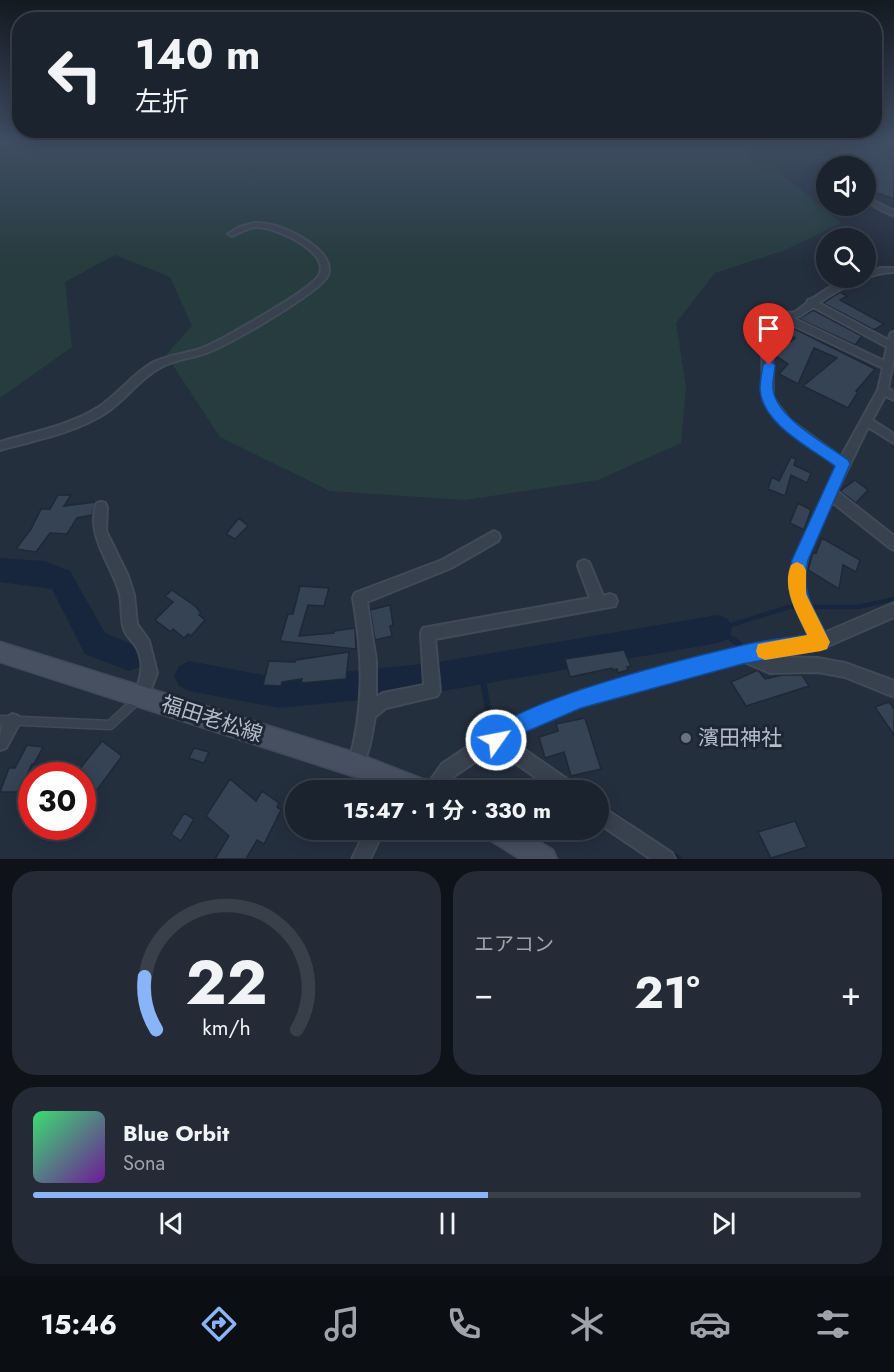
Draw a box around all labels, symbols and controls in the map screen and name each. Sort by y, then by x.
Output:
text: 140 m [135,24,261,85]
icon: left [36,36,114,114]
text: 左折 [135,82,189,121]
map controls [816,156,876,288]
button: sound [816,156,876,216]
button: search [816,228,876,288]
pin [743,303,794,365]
icon: arrive [752,312,785,345]
street label: 福田老松線 [157,689,267,749]
position arrow [464,708,528,772]
place label: 濱田神社 [698,723,782,753]
marker: 濱田神社 [679,731,693,745]
speed limit sign: 30 [18,762,96,840]
text: 15:47 · 1 分 · 330 m [343,794,551,826]
text: エアコン [474,930,554,959]
text: 22 [186,937,267,1027]
text: 21° [634,960,700,1025]
text: − [474,970,493,1017]
text: + [841,970,861,1017]
text: km/h [202,1012,251,1043]
text: Blue Orbit [123,1117,229,1149]
text: Sona [123,1149,165,1178]
icon: previous [155,1207,188,1240]
icon: pause [431,1207,464,1240]
icon: next [707,1207,740,1240]
icon: directions [198,1303,240,1345]
icon: music [321,1303,363,1345]
icon: phone [443,1303,485,1345]
icon: climate [566,1303,608,1345]
icon: car [689,1303,731,1345]
icon: filters [812,1303,854,1345]
text: 15:46 [40,1305,117,1344]

